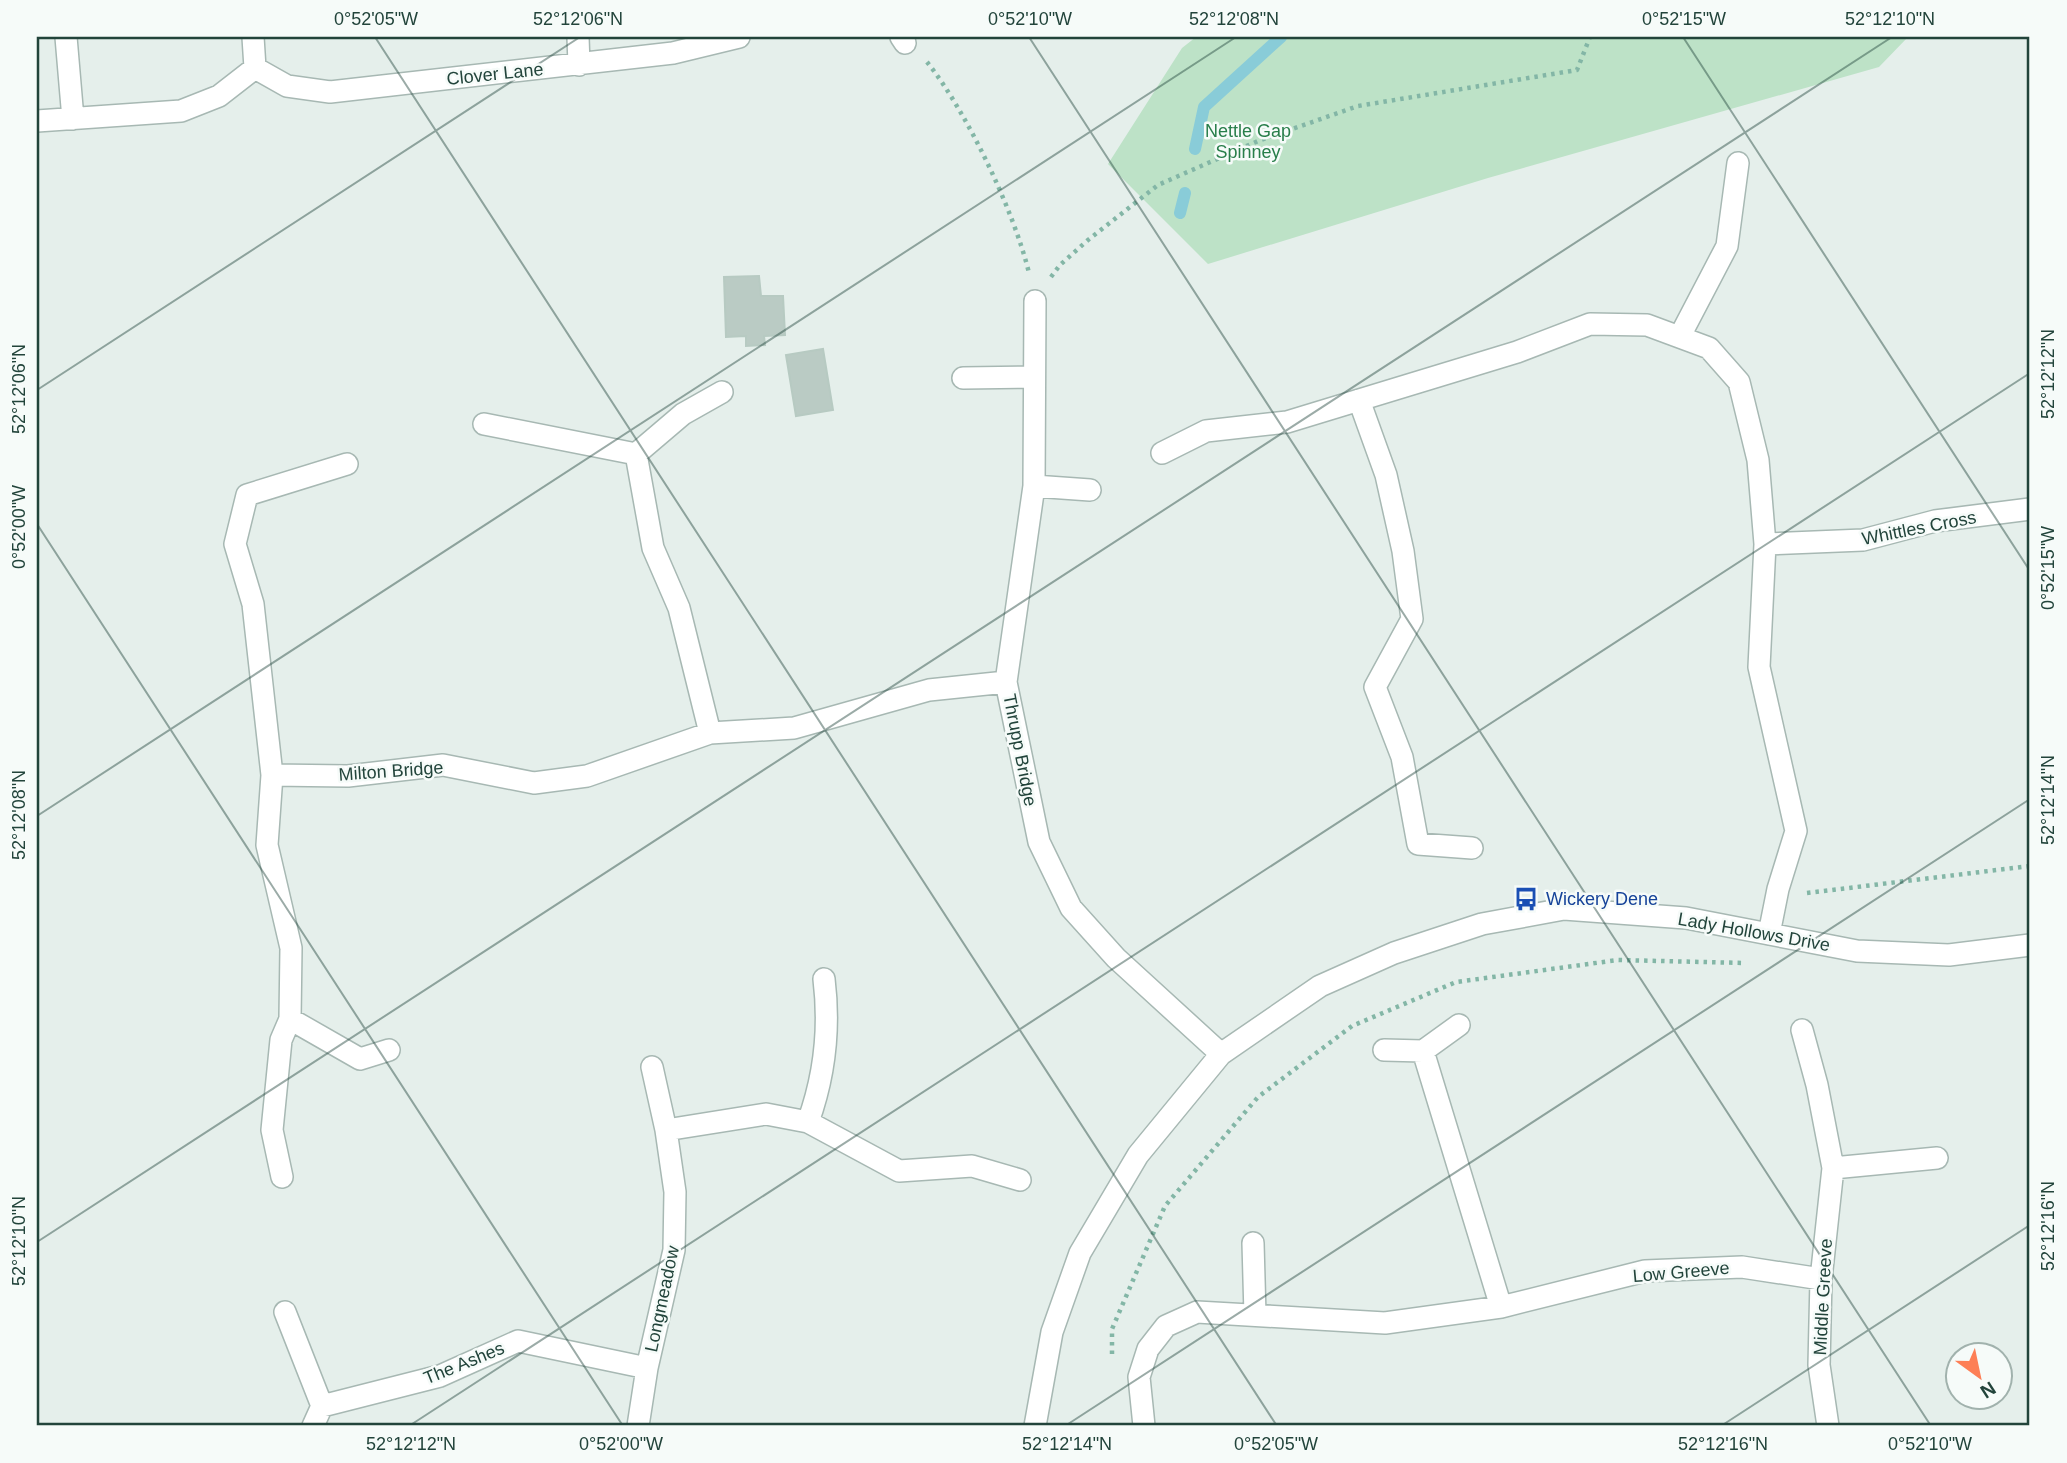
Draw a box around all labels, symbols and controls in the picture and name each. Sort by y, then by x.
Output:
text: 0°52'05"W [334,9,418,29]
text: 52°12'06"N [533,9,623,29]
text: 0°52'10"W [988,9,1072,29]
text: 52°12'08"N [1189,9,1279,29]
text: 0°52'15"W [1642,9,1726,29]
text: 52°12'10"N [1845,9,1935,29]
street label: Clover Lane [446,59,544,89]
park label: Nettle Gap Spinney [1205,121,1291,162]
text: 52°12'12"N [2038,329,2058,419]
text: 52°12'06"N [9,344,29,434]
text: 0°52'00"W [9,485,29,569]
street label: Whittles Cross [1860,507,1978,549]
text: 0°52'15"W [2038,526,2058,610]
street label: Thrupp Bridge [999,692,1041,808]
text: 52°12'14"N [2038,755,2058,845]
street label: Milton Bridge [338,757,444,785]
text: 52°12'08"N [9,770,29,860]
bus stop icon: Wickery Dene [1512,885,1540,913]
place label: Wickery Dene [1546,889,1658,909]
street label: Lady Hollows Drive [1676,909,1832,955]
text: 52°12'16"N [2038,1181,2058,1271]
text: 52°12'10"N [9,1196,29,1286]
street label: Middle Greeve [1810,1238,1836,1356]
street label: Longmeadow [641,1243,683,1354]
street label: Low Greeve [1632,1258,1730,1286]
street label: The Ashes [421,1338,507,1388]
north arrow [1944,1340,2014,1410]
text: N [1977,1377,1999,1402]
text: 52°12'12"N [366,1434,456,1454]
text: 0°52'00"W [579,1434,663,1454]
text: 52°12'14"N [1022,1434,1112,1454]
text: 0°52'05"W [1234,1434,1318,1454]
text: 52°12'16"N [1678,1434,1768,1454]
text: 0°52'10"W [1888,1434,1972,1454]

